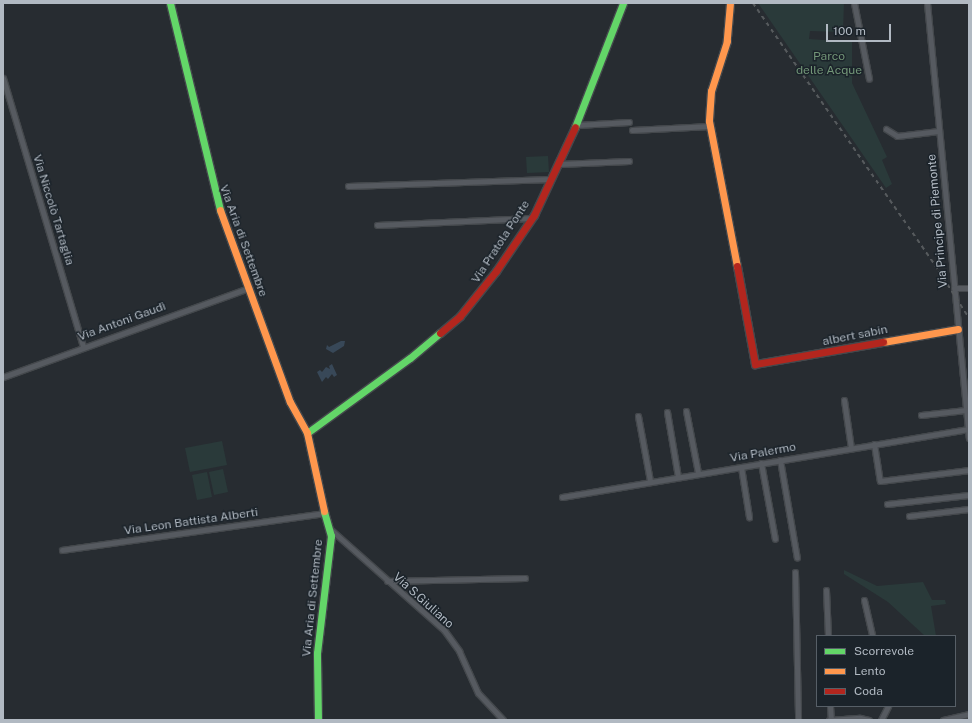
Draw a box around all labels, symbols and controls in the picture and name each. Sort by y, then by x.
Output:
scale bar [828,16,893,42]
text: 100 m [833,24,866,38]
park label: Parco delle Acque [796,50,862,78]
street label: Via Niccolò Tartaglia [29,153,77,267]
street label: Via Principe di Piemonte [925,153,951,289]
street label: Via Aria di Settembre [216,183,270,299]
street label: Via Pratola Ponte [469,198,533,286]
street label: Via Antoni Gaudì [76,299,168,345]
street label: albert sabin [821,323,889,349]
street label: Via Palermo [729,440,797,466]
street label: Via Leon Battista Alberti [123,505,259,539]
street label: Via Aria di Settembre [300,538,326,658]
street label: Via S.Giuliano [390,570,456,632]
legend [816,635,956,707]
text: Scorrevole [854,644,914,658]
text: Lento [854,664,885,678]
text: Coda [854,684,883,698]

